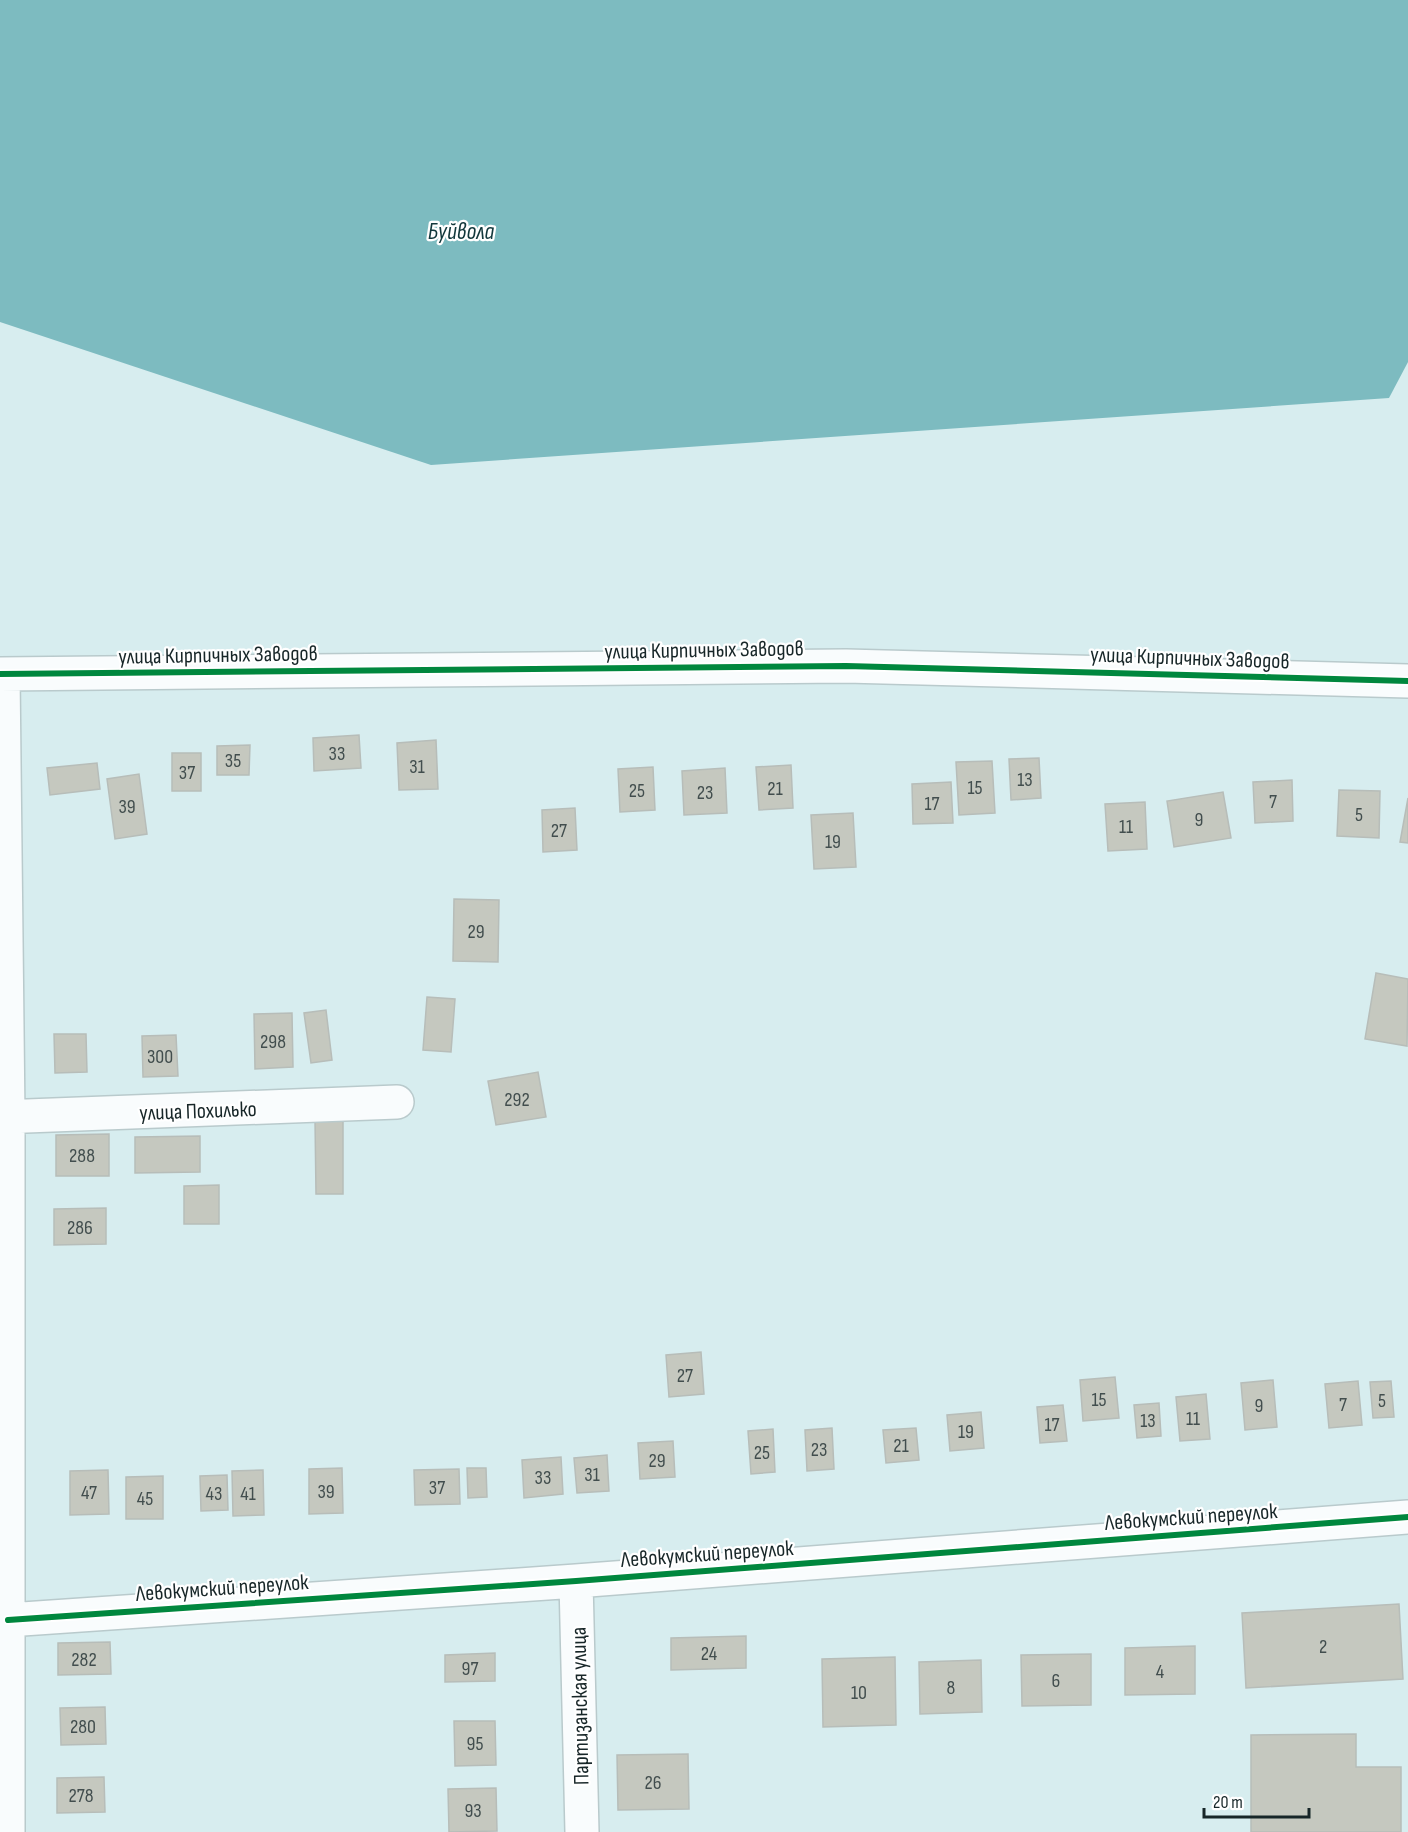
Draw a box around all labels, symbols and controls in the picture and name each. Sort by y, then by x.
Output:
water label: Буйвола [428,217,495,246]
street label: улица Кирпичных Заводов [604,635,804,666]
street label: улица Кирпичных Заводов [118,640,318,671]
street label: улица Кирпичных Заводов [1090,642,1290,675]
house number: 33 [329,742,345,766]
house number: 35 [225,749,241,773]
house number: 31 [409,755,425,779]
house number: 37 [179,761,195,785]
house number: 13 [1017,768,1033,792]
house number: 15 [967,776,983,800]
house number: 21 [767,777,783,801]
house number: 25 [629,779,645,803]
house number: 23 [697,781,713,805]
house number: 7 [1269,790,1277,814]
house number: 17 [925,792,939,816]
house number: 39 [118,795,136,819]
house number: 5 [1355,803,1363,827]
house number: 9 [1195,808,1203,832]
house number: 11 [1119,815,1133,839]
house number: 27 [551,819,567,843]
house number: 19 [825,830,841,854]
house number: 29 [467,920,485,944]
house number: 298 [260,1030,286,1054]
house number: 300 [147,1045,173,1069]
house number: 292 [504,1088,530,1112]
street label: улица Похилько [139,1096,257,1127]
house number: 288 [69,1144,95,1168]
house number: 286 [67,1216,93,1240]
house number: 27 [677,1364,693,1388]
house number: 15 [1091,1388,1107,1412]
house number: 5 [1378,1389,1386,1413]
house number: 7 [1339,1393,1347,1417]
house number: 9 [1255,1394,1263,1418]
house number: 11 [1186,1407,1200,1431]
house number: 13 [1140,1409,1156,1433]
house number: 17 [1045,1413,1059,1437]
house number: 19 [958,1420,974,1444]
house number: 21 [893,1434,909,1458]
house number: 23 [811,1438,827,1462]
house number: 25 [754,1441,770,1465]
house number: 29 [648,1449,666,1473]
house number: 31 [584,1463,600,1487]
house number: 33 [535,1466,551,1490]
house number: 37 [429,1476,445,1500]
house number: 39 [317,1480,335,1504]
house number: 47 [81,1481,97,1505]
house number: 43 [206,1482,222,1506]
house number: 41 [240,1482,256,1506]
house number: 45 [137,1487,153,1511]
street label: Левокумский переулок [1103,1498,1279,1537]
street label: Левокумский переулок [619,1535,795,1574]
street label: Левокумский переулок [134,1569,310,1608]
street label: Партизанская улица [566,1627,595,1785]
house number: 2 [1319,1635,1327,1659]
house number: 24 [701,1642,717,1666]
house number: 282 [71,1648,97,1672]
house number: 97 [462,1657,478,1681]
house number: 4 [1156,1660,1164,1684]
house number: 6 [1052,1669,1060,1693]
house number: 8 [947,1676,955,1700]
house number: 10 [851,1681,867,1705]
house number: 280 [70,1715,96,1739]
house number: 95 [467,1732,483,1756]
house number: 26 [645,1771,662,1795]
scale bar [1204,1781,1309,1819]
house number: 278 [69,1784,93,1808]
text: 20 m [1213,1792,1243,1813]
house number: 93 [464,1799,482,1823]

